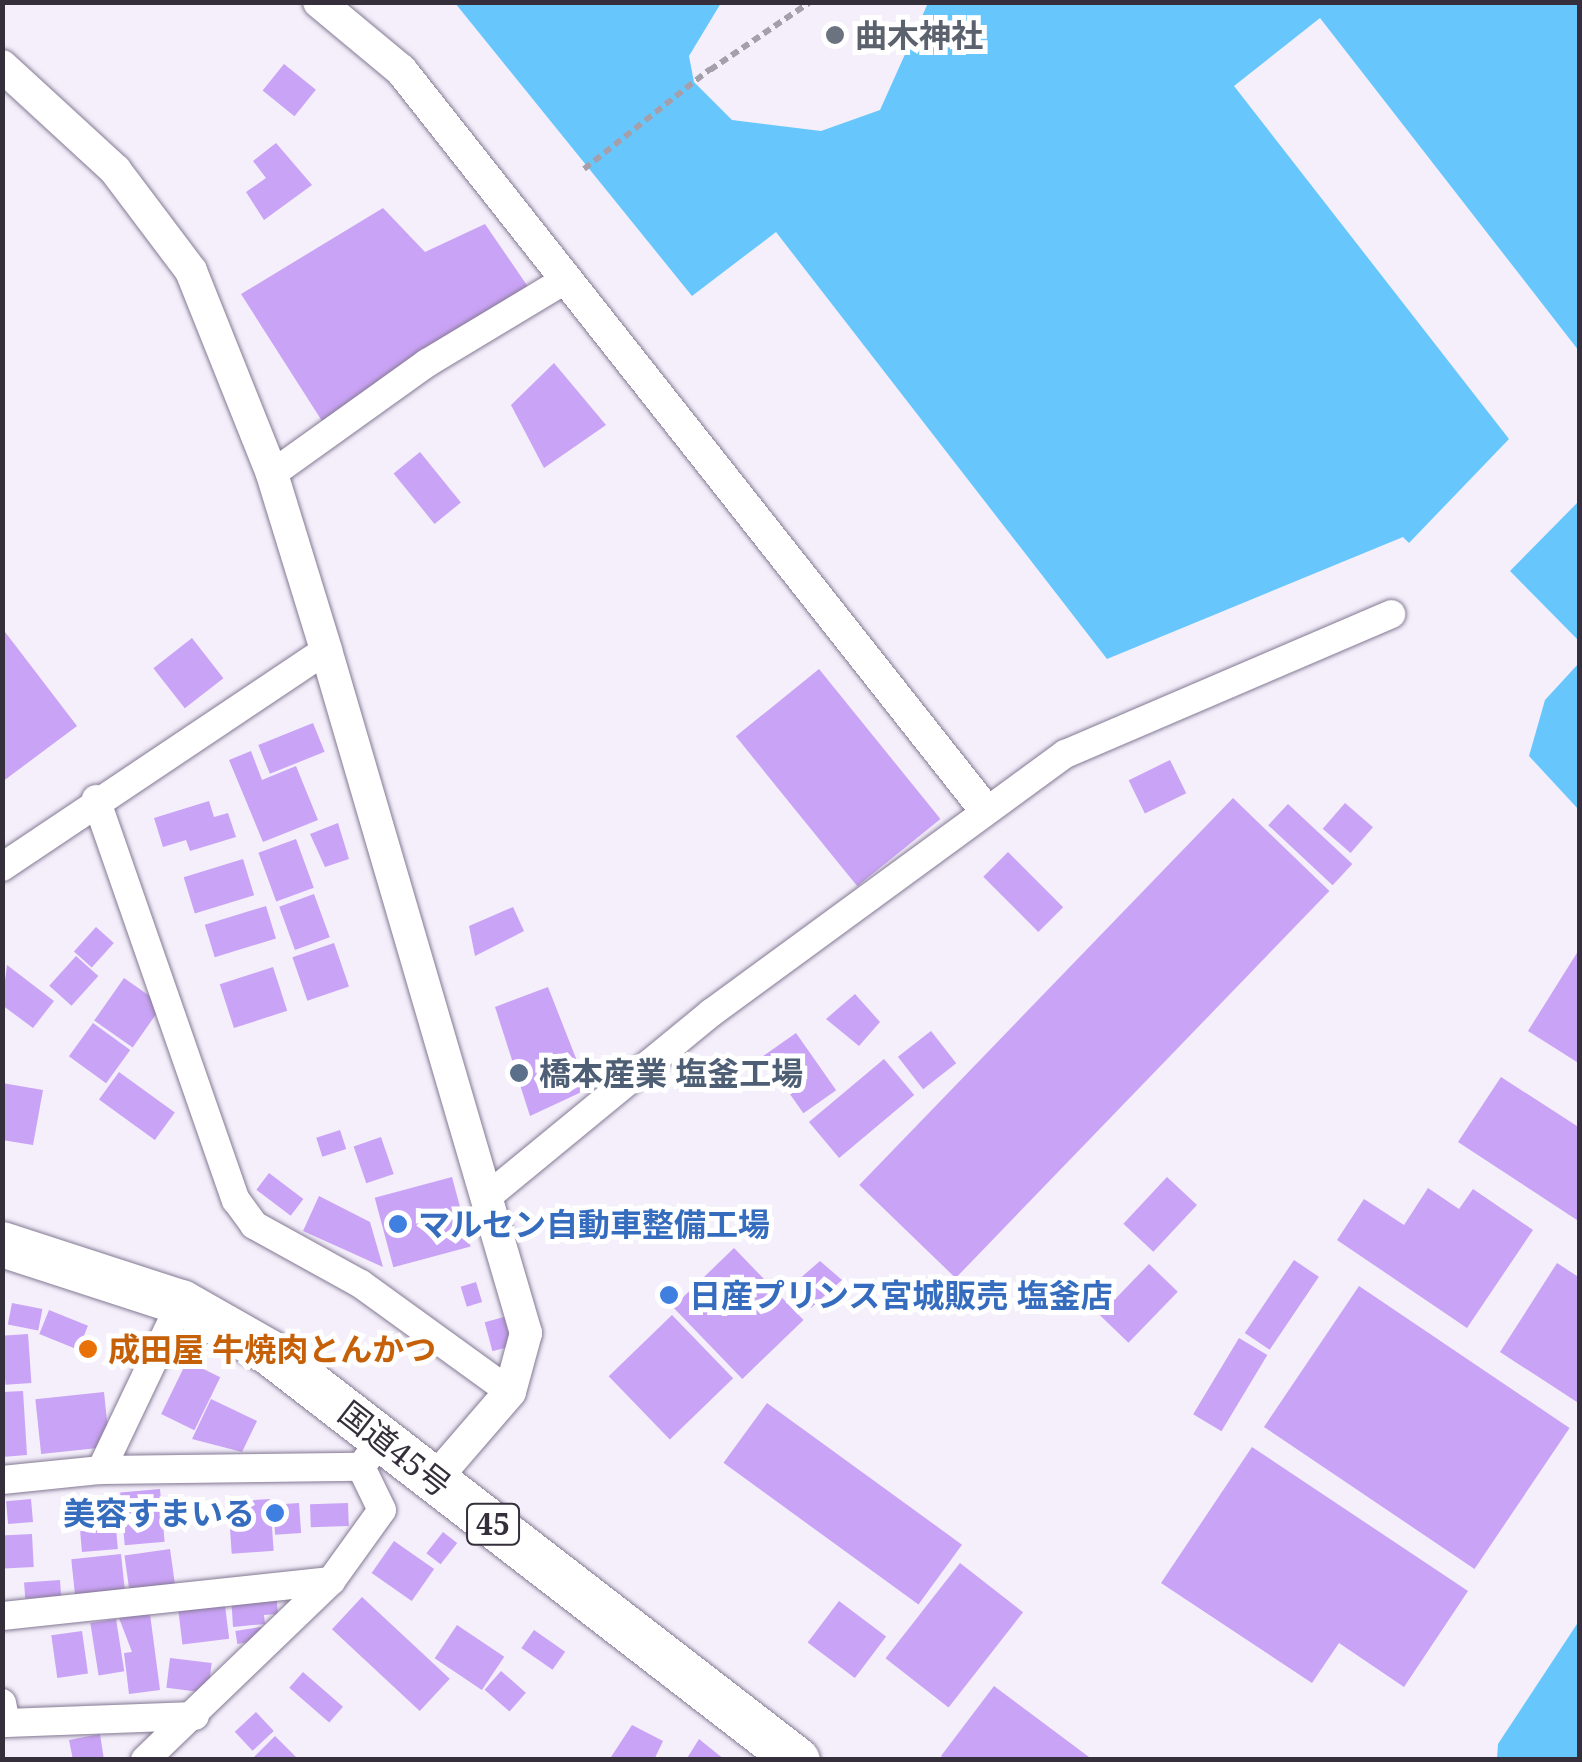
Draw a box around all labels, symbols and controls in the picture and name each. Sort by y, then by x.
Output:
place label: 曲木神社 [855,16,983,54]
marker: 曲木神社 [824,24,846,46]
place label: 橋本産業 塩釜工場 [539,1054,803,1092]
marker: 橋本産業 塩釜工場 [508,1062,530,1084]
place label: マルセン自動車整備工場 [418,1205,770,1243]
marker: マルセン自動車整備工場 [387,1213,409,1235]
place label: 日産プリンス宮城販売 塩釜店 [689,1276,1113,1314]
marker: 日産プリンス宮城販売 塩釜店 [658,1284,680,1306]
place label: 成田屋 牛焼肉とんかつ [108,1330,436,1368]
marker: 成田屋 牛焼肉とんかつ [77,1338,99,1360]
street label: 国道45号 [331,1393,459,1505]
place label: 美容すまいる [63,1494,255,1532]
road number: 45 [466,1499,520,1549]
marker: 美容すまいる [264,1502,286,1524]

